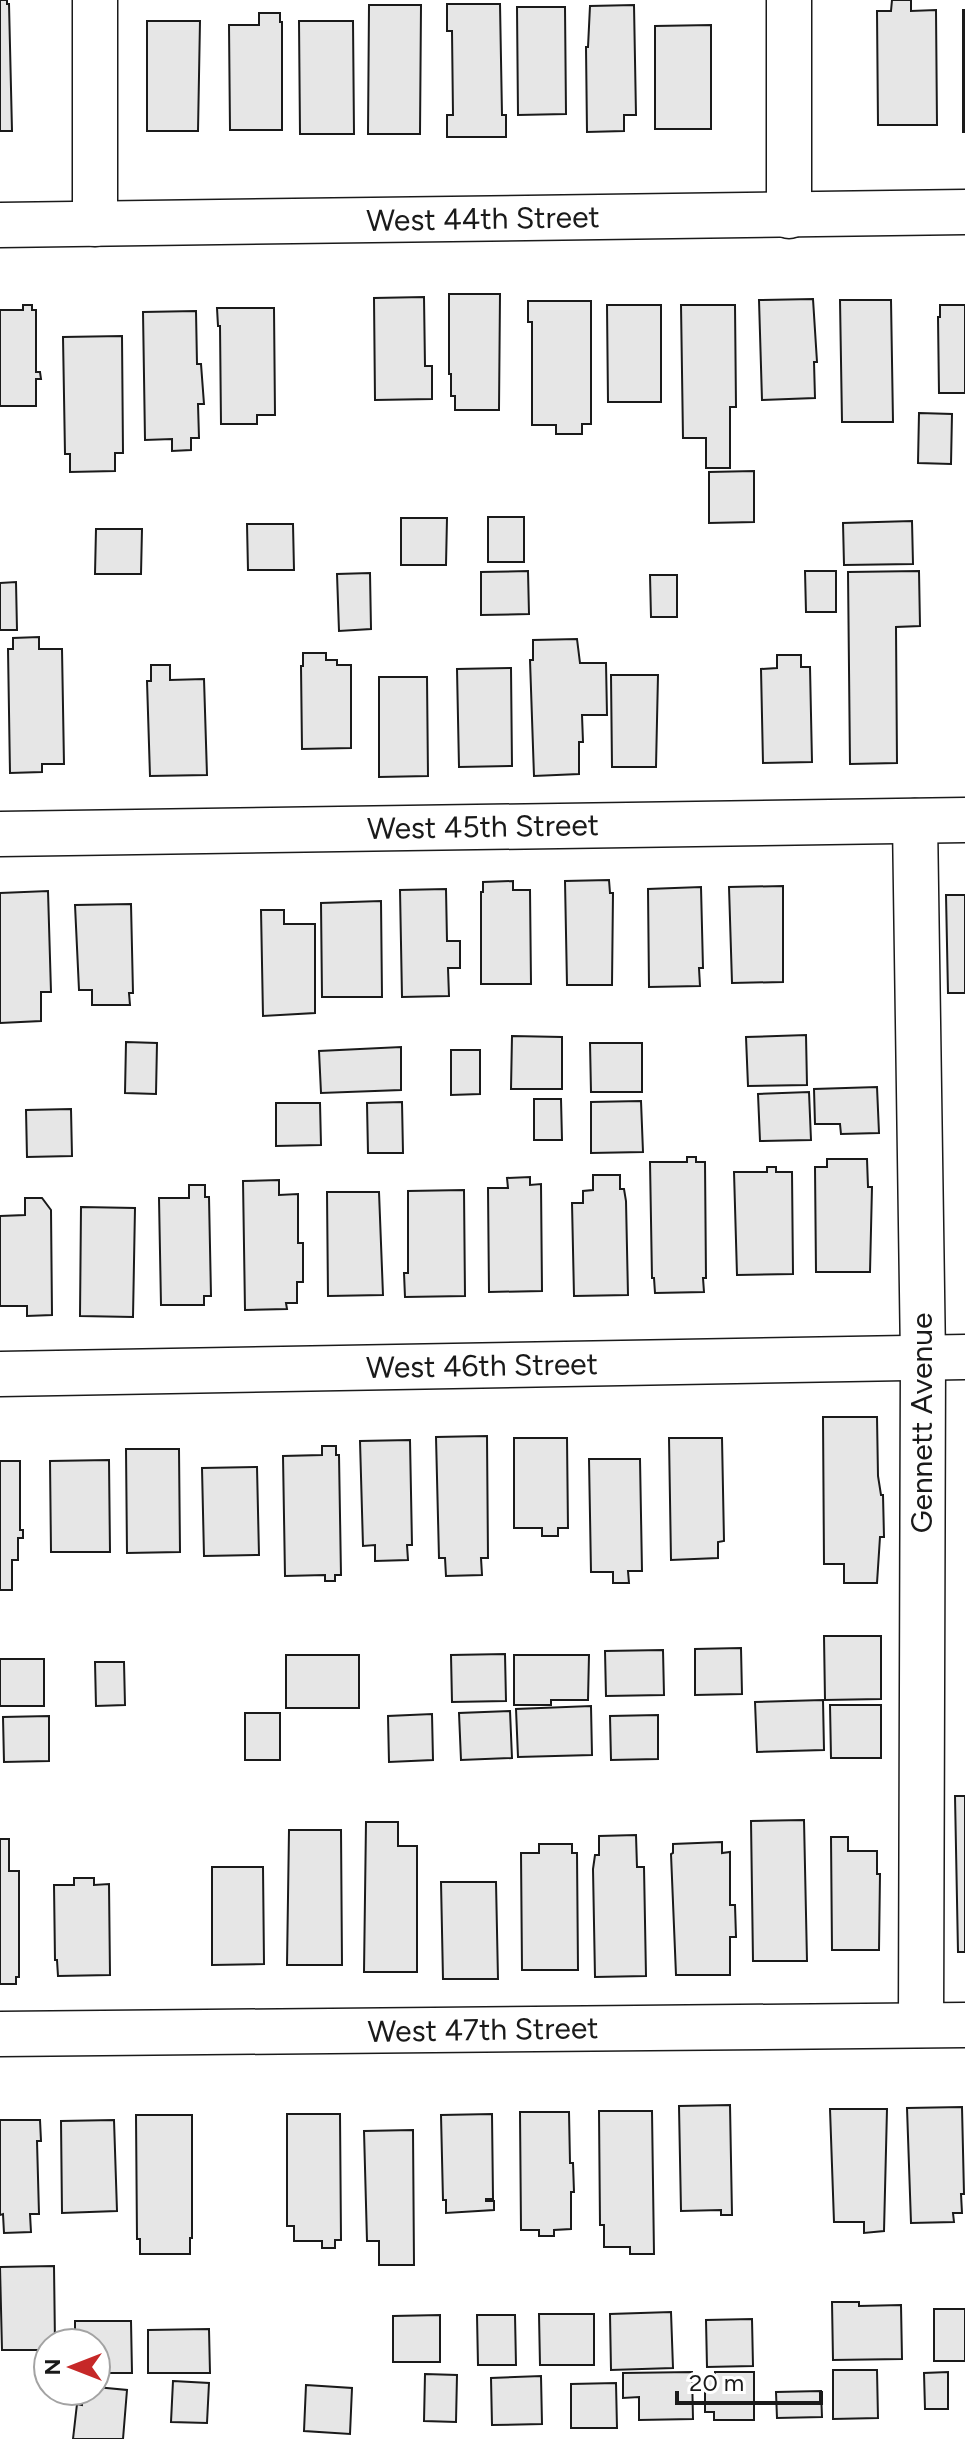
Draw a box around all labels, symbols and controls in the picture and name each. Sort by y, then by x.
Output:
street label: West 44th Street [366,198,600,239]
street label: West 45th Street [367,806,599,847]
street label: Gennett Avenue [903,1313,940,1533]
street label: West 46th Street [366,1345,598,1386]
street label: West 47th Street [367,2009,599,2050]
north arrow [32,2327,112,2407]
scale bar [677,2355,821,2405]
text: N [39,2358,66,2376]
text: 20 m [689,2368,744,2397]

